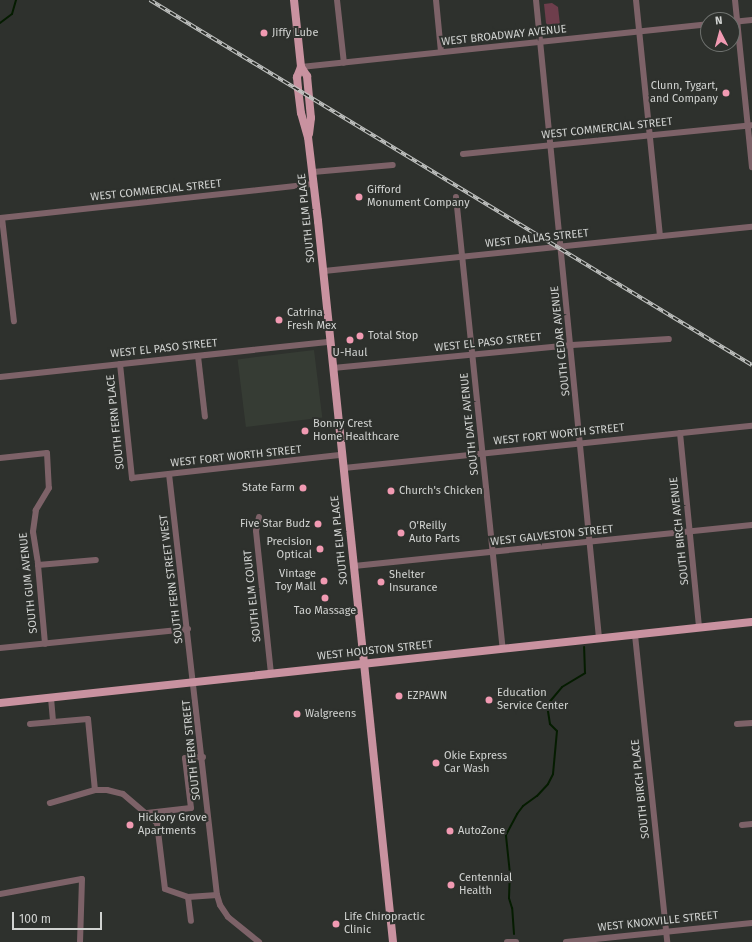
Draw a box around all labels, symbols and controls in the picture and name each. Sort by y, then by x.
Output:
north arrow [700,12,740,52]
text: N [714,14,723,27]
street label: WEST BROADWAY AVENUE [441,23,567,49]
place label: Jiffy Lube [272,26,318,40]
marker: Jiffy Lube [259,28,269,38]
place label: Clunn, Tygart, and Company [650,80,718,106]
marker: Clunn, Tygart, and Company [721,88,731,98]
street label: WEST COMMERCIAL STREET [541,116,673,142]
street label: SOUTH ELM PLACE [296,173,318,263]
street label: WEST COMMERCIAL STREET [90,178,222,204]
place label: Gifford Monument Company [367,184,470,210]
marker: Gifford Monument Company [354,192,364,202]
street label: WEST DALLAS STREET [484,227,590,251]
street label: SOUTH CEDAR AVENUE [549,285,573,397]
place label: Catrina Fresh Mex [287,307,336,333]
marker: Catrina Fresh Mex [274,315,284,325]
place label: Total Stop [368,329,418,343]
marker: Total Stop [355,331,365,341]
street label: WEST EL PASO STREET [434,331,542,355]
marker: U-Haul [345,335,355,345]
street label: WEST EL PASO STREET [110,337,218,361]
place label: U-Haul [333,346,367,360]
street label: SOUTH DATE AVENUE [458,372,482,476]
street label: SOUTH FERN PLACE [104,374,128,470]
place label: Bonny Crest Home Healthcare [313,418,399,444]
street label: WEST FORT WORTH STREET [493,422,625,448]
marker: Bonny Crest Home Healthcare [300,426,310,436]
street label: WEST FORT WORTH STREET [170,444,302,470]
street label: SOUTH BIRCH AVENUE [668,476,692,586]
place label: State Farm [242,481,295,495]
marker: State Farm [298,483,308,493]
place label: Church's Chicken [399,484,483,498]
marker: Church's Chicken [386,486,396,496]
street label: SOUTH ELM PLACE [329,495,351,585]
street label: SOUTH FERN STREET WEST [158,514,186,644]
place label: Five Star Budz [240,517,310,531]
marker: Five Star Budz [313,519,323,529]
place label: O'Reilly Auto Parts [409,520,460,546]
street label: WEST GALVESTON STREET [490,523,614,549]
marker: O'Reilly Auto Parts [396,528,406,538]
street label: SOUTH GUM AVENUE [17,532,41,634]
place label: Precision Optical [266,536,312,562]
marker: Precision Optical [315,544,325,554]
street label: SOUTH ELM COURT [242,549,264,643]
place label: Vintage Toy Mall [275,568,316,594]
place label: Shelter Insurance [389,569,438,595]
marker: Vintage Toy Mall [319,576,329,586]
marker: Shelter Insurance [376,577,386,587]
marker: Tao Massage [320,593,330,603]
place label: Tao Massage [294,604,356,618]
street label: WEST HOUSTON STREET [317,638,433,664]
place label: Education Service Center [497,687,568,713]
place label: EZPAWN [407,689,447,703]
marker: EZPAWN [394,691,404,701]
marker: Education Service Center [484,695,494,705]
street label: SOUTH FERN STREET [180,699,204,801]
place label: Walgreens [305,707,356,721]
marker: Walgreens [292,709,302,719]
street label: SOUTH BIRCH PLACE [629,739,653,839]
place label: Okie Express Car Wash [444,750,507,776]
marker: Okie Express Car Wash [431,758,441,768]
place label: Hickory Grove Apartments [138,812,207,838]
marker: Hickory Grove Apartments [125,820,135,830]
place label: AutoZone [458,824,505,838]
marker: AutoZone [445,826,455,836]
place label: Centennial Health [459,872,512,898]
marker: Centennial Health [446,880,456,890]
scale bar [14,904,104,930]
street label: WEST KNOXVILLE STREET [597,909,719,935]
place label: Life Chiropractic Clinic [344,911,425,937]
text: 100 m [19,912,51,926]
marker: Life Chiropractic Clinic [331,919,341,929]

